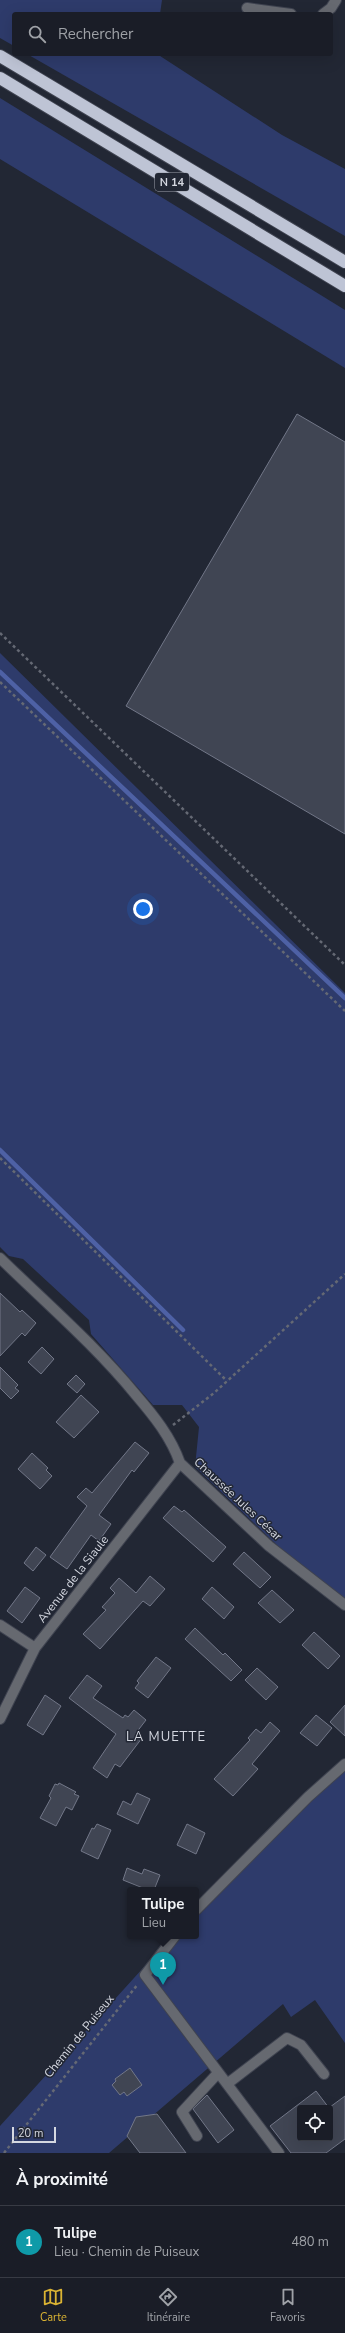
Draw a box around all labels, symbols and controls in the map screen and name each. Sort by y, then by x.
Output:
search box [12,12,333,56]
icon: search [26,23,48,45]
text: Rechercher [58,24,133,44]
road number: N 14 [155,173,189,191]
your location [133,899,153,919]
street label: Chaussée Jules César [190,1454,286,1545]
street label: Avenue de la Siaule [34,1532,112,1626]
district label: LA MUETTE [126,1728,206,1746]
popup [127,1887,199,1939]
text: Tulipe [142,1894,184,1914]
text: Lieu [142,1914,166,1932]
pin: 1 [150,1952,176,1985]
street label: Chemin de Puiseux [40,1990,118,2081]
map controls [297,2105,333,2141]
button: locate [297,2105,333,2141]
scale bar [12,2125,56,2144]
text: 20 m [18,2126,43,2141]
text: À proximité [16,2168,108,2191]
text: Tulipe [54,2223,97,2243]
text: 1 [25,2233,33,2251]
text: 480 m [291,2233,329,2251]
text: Lieu · Chemin de Puiseux [54,2243,199,2261]
tab: Carte [40,2286,67,2325]
tab: Itinéraire [147,2286,190,2325]
tab: Favoris [270,2286,305,2325]

